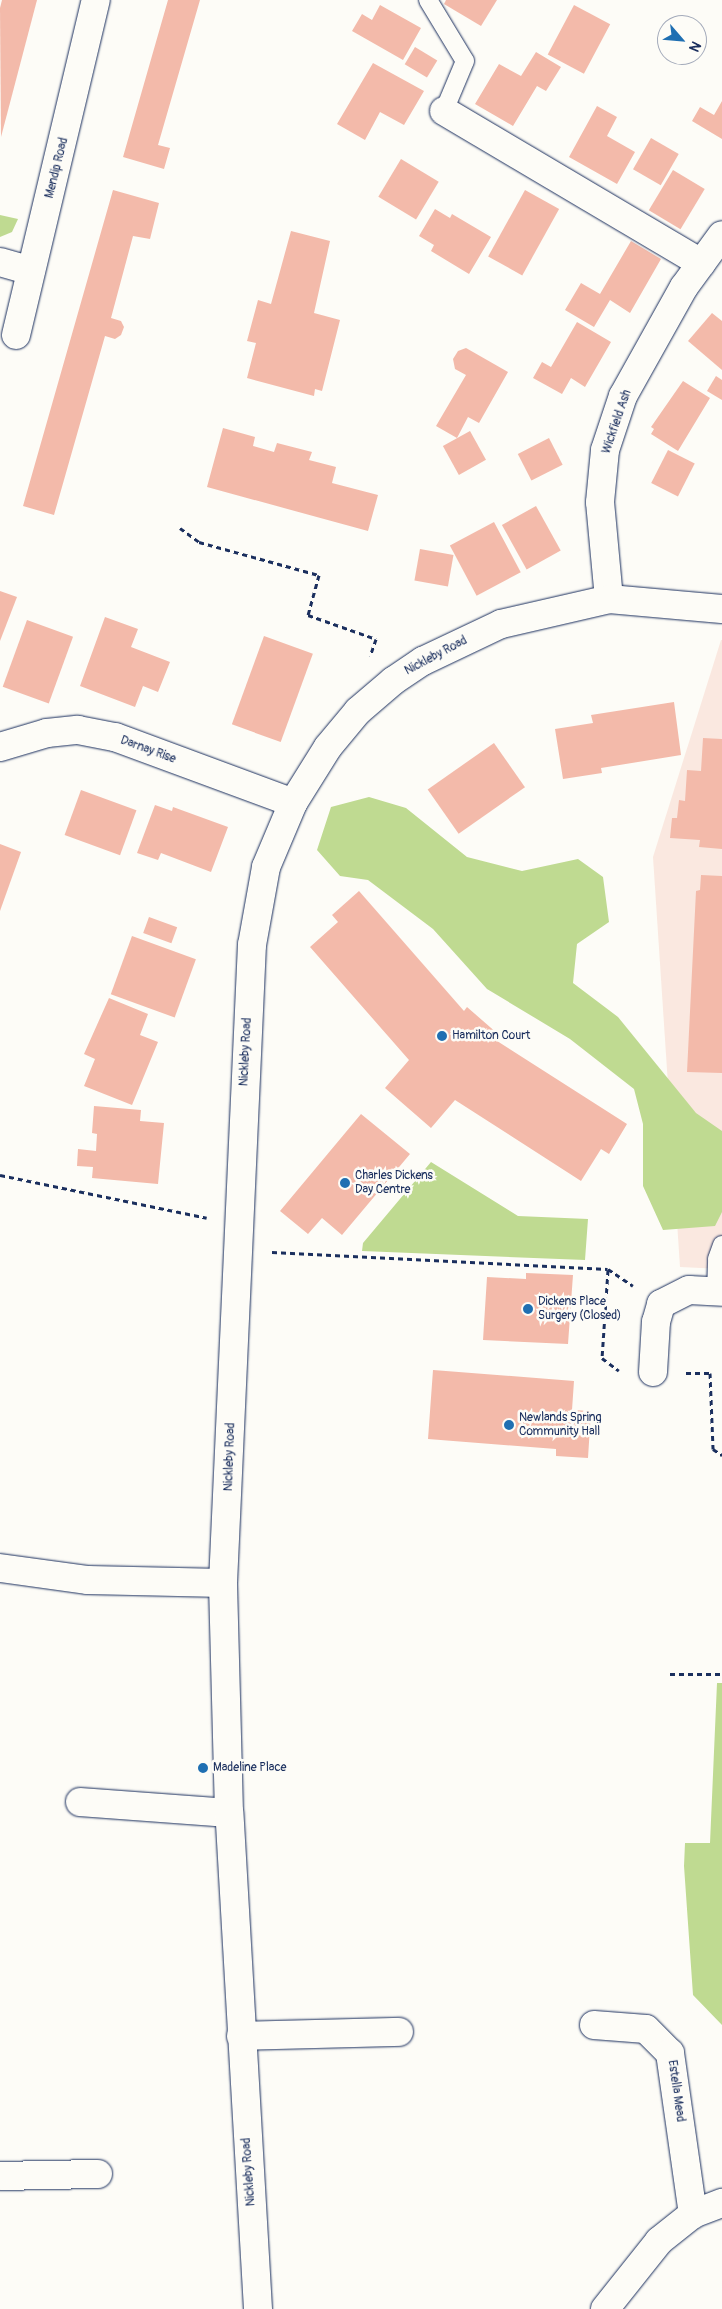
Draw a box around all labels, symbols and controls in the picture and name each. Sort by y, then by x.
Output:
north arrow [657,15,707,65]
text: N [685,39,705,55]
street label: Mendip Road [42,136,72,200]
street label: Wickfield Ash [599,388,635,456]
street label: Nickleby Road [402,634,470,678]
street label: Darnay Rise [118,733,178,767]
street label: Nickleby Road [237,1017,255,1087]
place label: Hamilton Court [452,1029,530,1043]
marker: Hamilton Court [436,1030,448,1042]
place label: Charles Dickens Day Centre [355,1169,433,1197]
marker: Charles Dickens Day Centre [339,1177,351,1189]
place label: Dickens Place Surgery (Closed) [538,1295,621,1323]
marker: Dickens Place Surgery (Closed) [522,1303,534,1315]
place label: Newlands Spring Community Hall [519,1411,602,1439]
marker: Newlands Spring Community Hall [503,1419,515,1431]
street label: Nickleby Road [222,1422,238,1492]
place label: Madeline Place [213,1761,286,1775]
marker: Madeline Place [197,1762,209,1774]
street label: Estella Mead [665,2059,687,2123]
street label: Nickleby Road [239,2137,259,2207]

